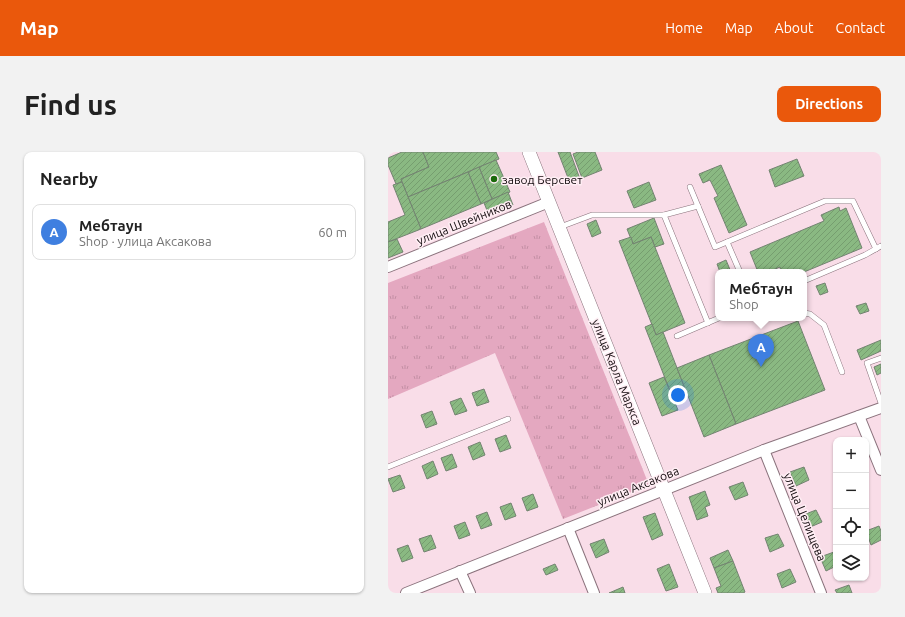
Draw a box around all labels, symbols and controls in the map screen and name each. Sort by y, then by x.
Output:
text: Map [20,17,59,39]
text: Home [665,20,703,36]
text: Map [725,20,753,36]
text: About [775,20,814,36]
text: Contact [836,20,885,36]
button: Directions [777,86,881,122]
text: Find us [24,89,117,120]
text: Nearby [40,169,98,188]
place label: завод Берсвет [502,173,583,186]
marker: завод Берсвет [489,174,499,184]
street label: улица Швейников [415,197,513,247]
text: Мебтаун [79,217,143,234]
text: A [49,225,59,239]
text: 60 m [318,225,347,239]
text: Shop · улица Аксакова [79,234,212,248]
popup [715,269,807,321]
text: Мебтаун [729,280,793,297]
text: Shop [729,297,759,311]
street label: улица Карла Маркса [590,317,644,427]
pin: A [748,334,774,367]
your location [668,385,688,405]
map controls [833,437,869,581]
button: + [833,437,869,473]
street label: улица Аксакова [595,464,681,508]
street label: улица Целищева [781,471,829,563]
button: − [833,473,869,509]
button: locate [833,509,869,545]
button: layers [833,545,869,581]

